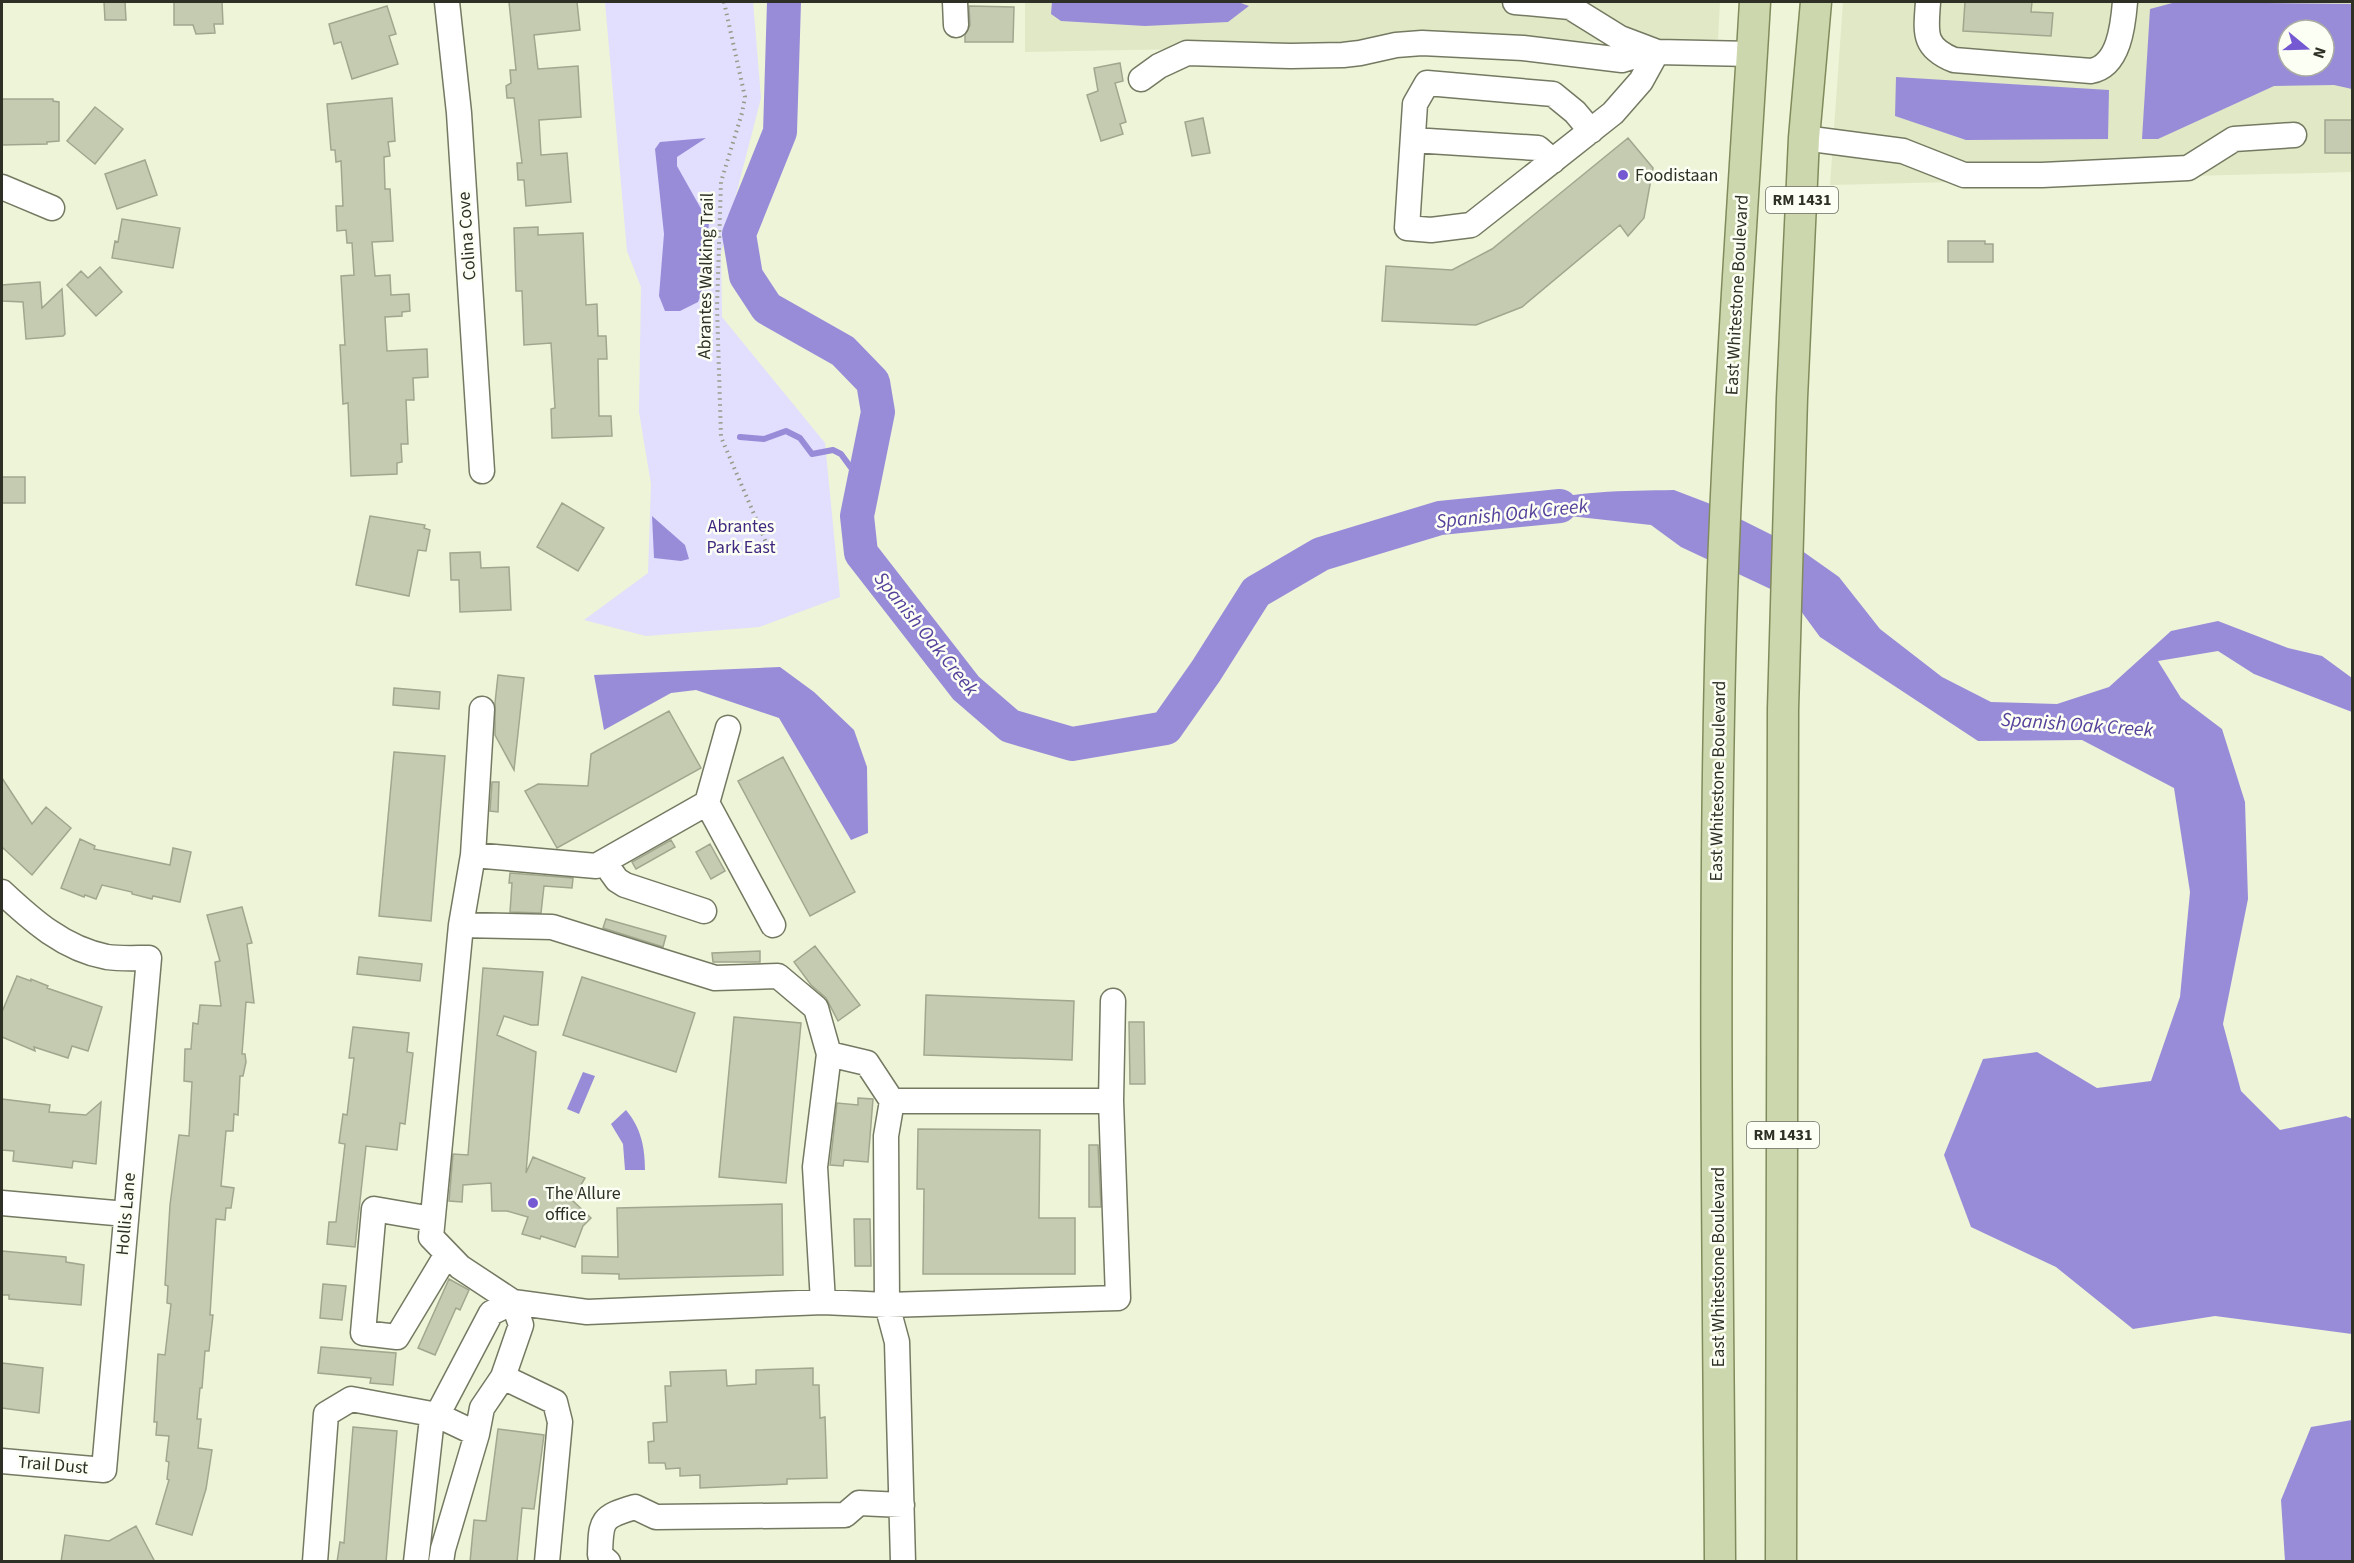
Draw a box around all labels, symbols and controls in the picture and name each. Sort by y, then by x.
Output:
north arrow [2276,18,2336,78]
text: N [2307,44,2331,61]
place label: Foodistaan [1635,163,1718,188]
marker: Foodistaan [1616,168,1630,182]
road number: RM 1431 [1766,187,1838,213]
street label: Colina Cove [451,191,483,281]
street label: Abrantes Walking Trail [692,193,720,359]
street label: East Whitestone Boulevard [1719,194,1755,396]
water label: Spanish Oak Creek [1435,492,1590,536]
park label: Abrantes Park East [706,514,776,560]
water label: Spanish Oak Creek [867,566,985,702]
street label: East Whitestone Boulevard [1704,680,1732,882]
water label: Spanish Oak Creek [2000,706,2155,744]
road number: RM 1431 [1747,1122,1819,1148]
street label: East Whitestone Boulevard [1706,1167,1731,1367]
street label: Hollis Lane [110,1172,142,1256]
place label: The Allure office [545,1181,621,1227]
marker: The Allure office [526,1196,540,1210]
street label: Trail Dust [17,1449,89,1481]

